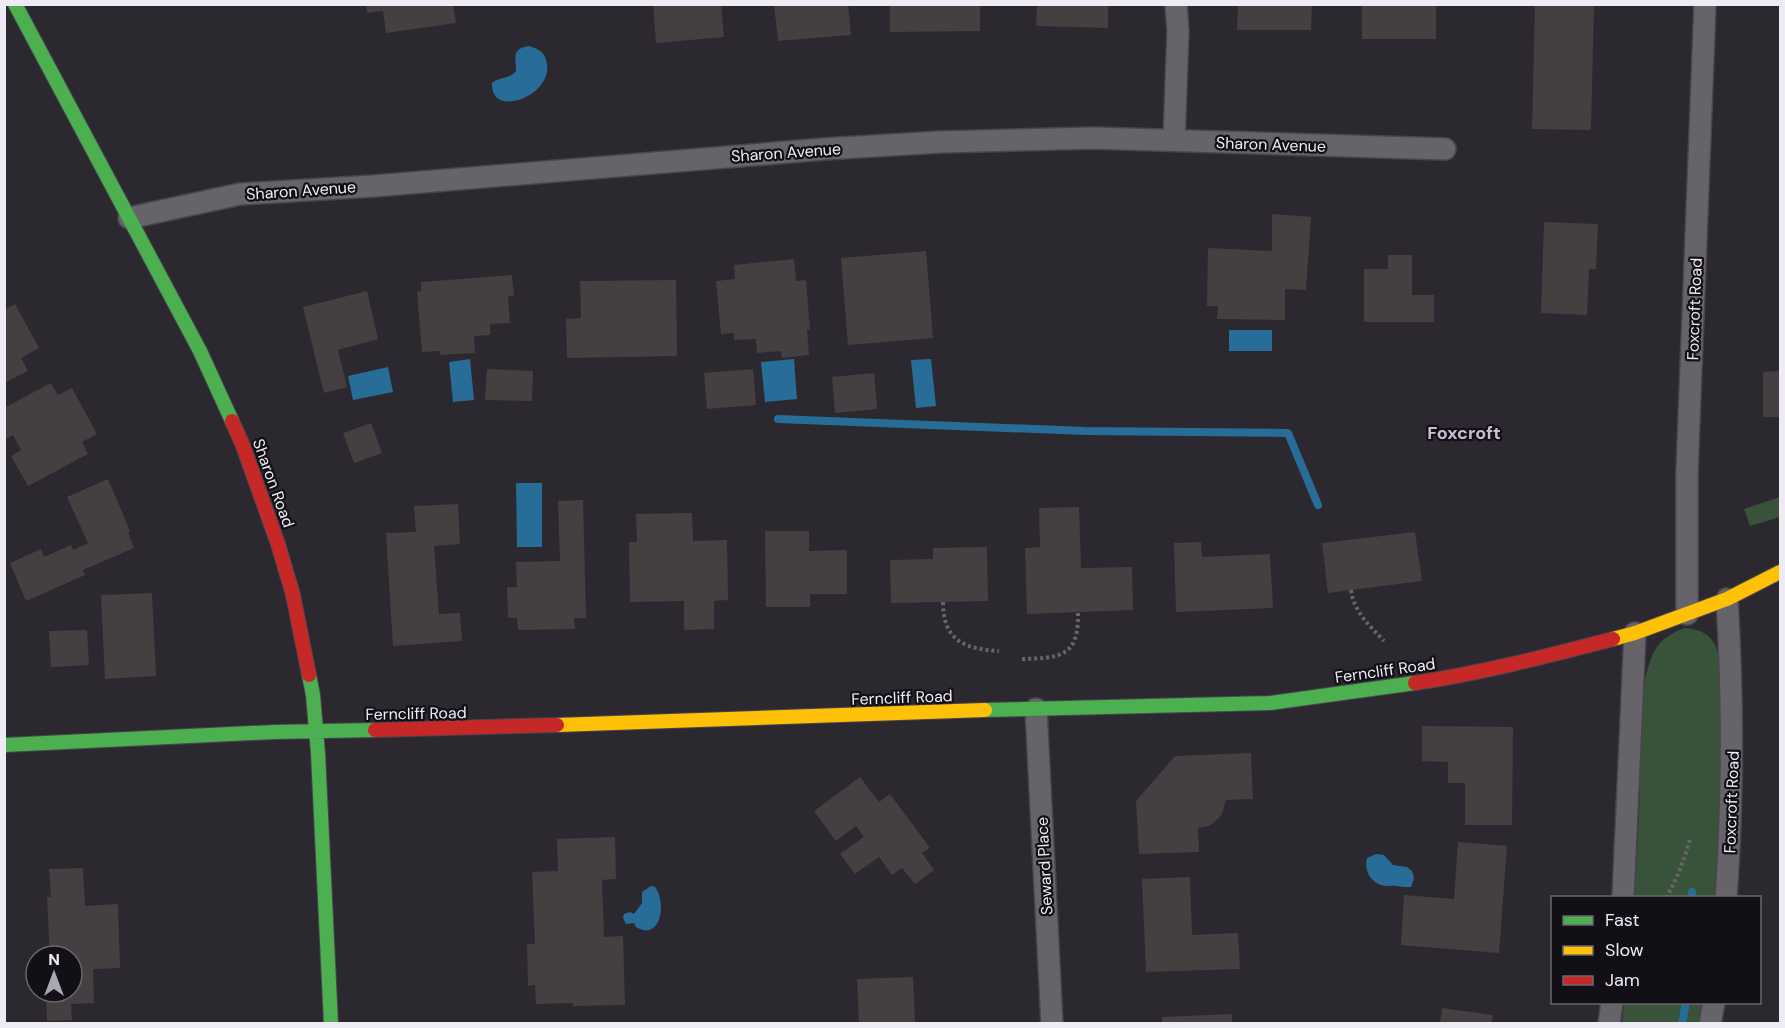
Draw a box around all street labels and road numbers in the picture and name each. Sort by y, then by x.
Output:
street label: Sharon Avenue [1216,132,1326,157]
street label: Sharon Avenue [730,138,842,167]
street label: Sharon Avenue [245,176,357,205]
street label: Foxcroft Road [1682,257,1707,361]
street label: Sharon Road [248,436,299,530]
street label: Ferncliff Road [1333,653,1437,688]
street label: Ferncliff Road [851,685,953,710]
street label: Ferncliff Road [365,702,467,725]
street label: Foxcroft Road [1719,750,1744,854]
street label: Seward Place [1031,816,1058,916]

